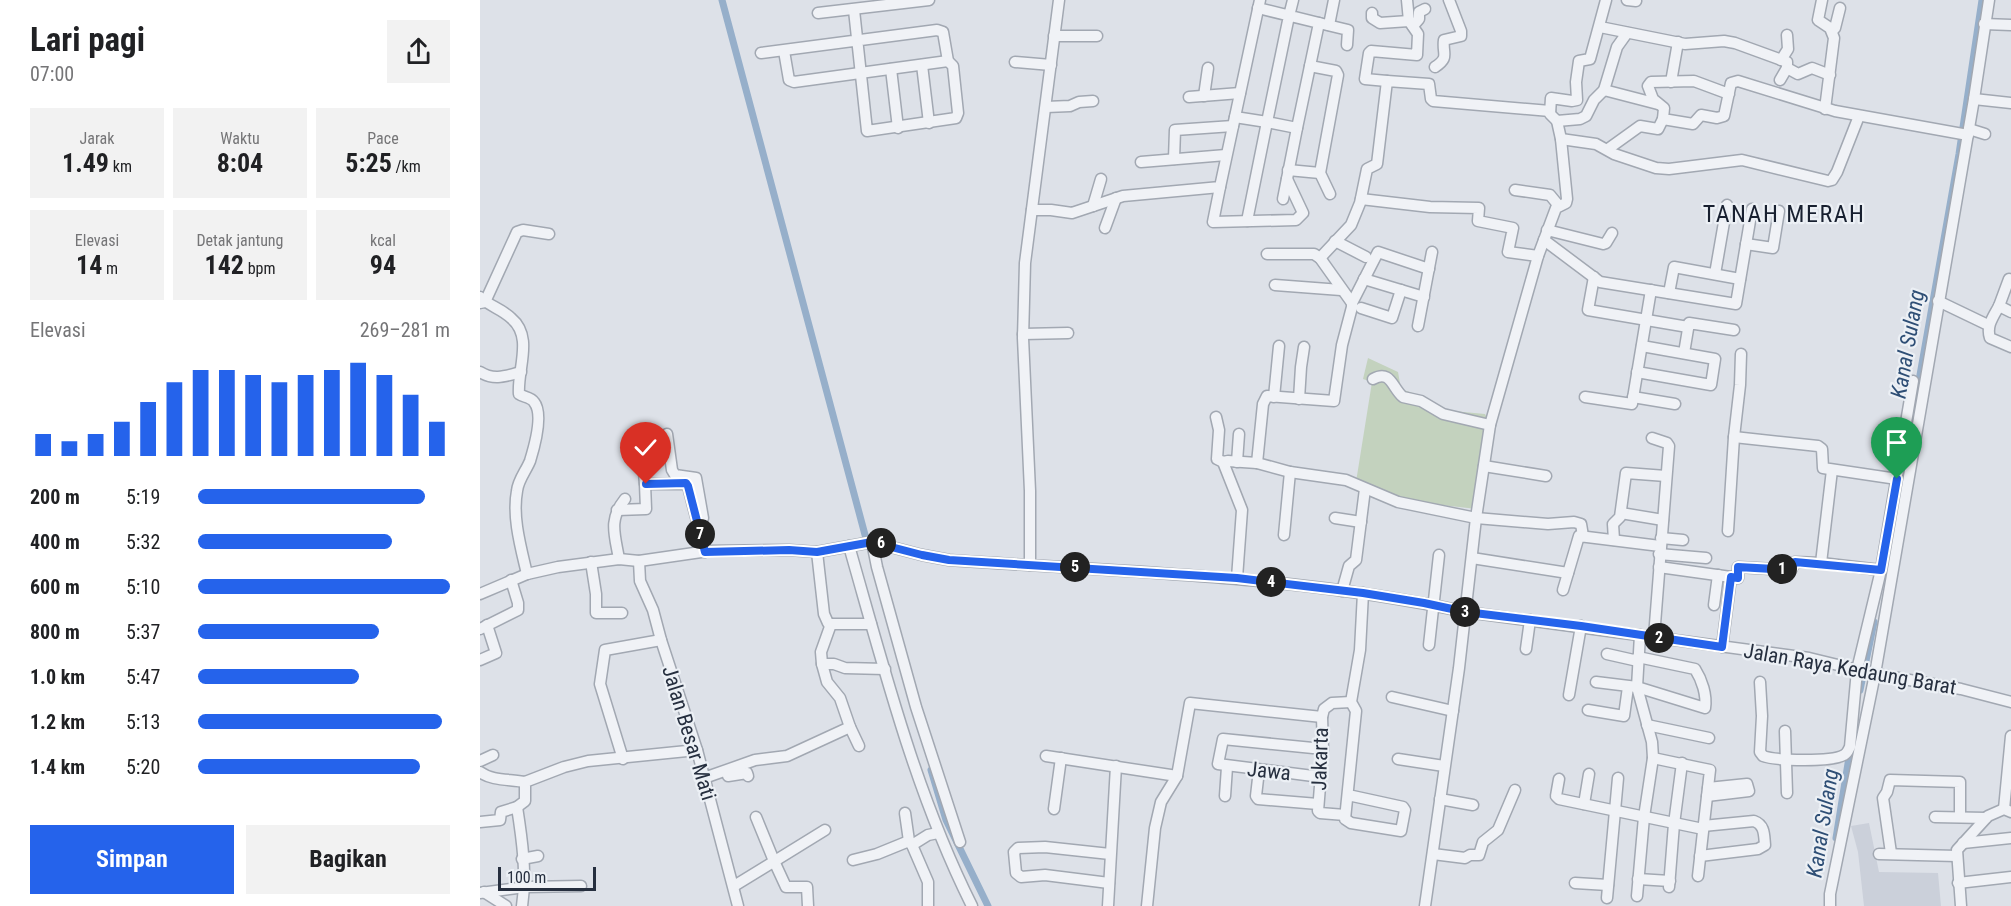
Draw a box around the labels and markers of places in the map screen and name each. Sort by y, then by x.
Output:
pin [1871,417,1922,479]
pin [620,422,671,484]
pin: 7 [685,519,715,549]
pin: 6 [866,528,896,558]
pin: 5 [1060,552,1090,582]
pin: 1 [1767,554,1797,584]
pin: 4 [1256,567,1286,597]
pin: 3 [1450,597,1480,627]
pin: 2 [1644,623,1674,653]

